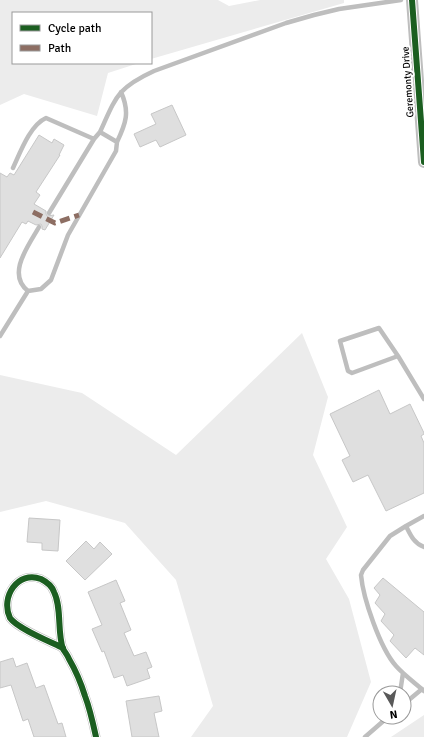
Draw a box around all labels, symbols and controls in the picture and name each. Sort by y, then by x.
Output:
legend [12,12,152,64]
text: Cycle path [48,21,101,36]
text: Path [48,41,71,56]
street label: Geremonty Drive [400,46,416,118]
north arrow [372,685,412,725]
text: N [389,707,398,721]

